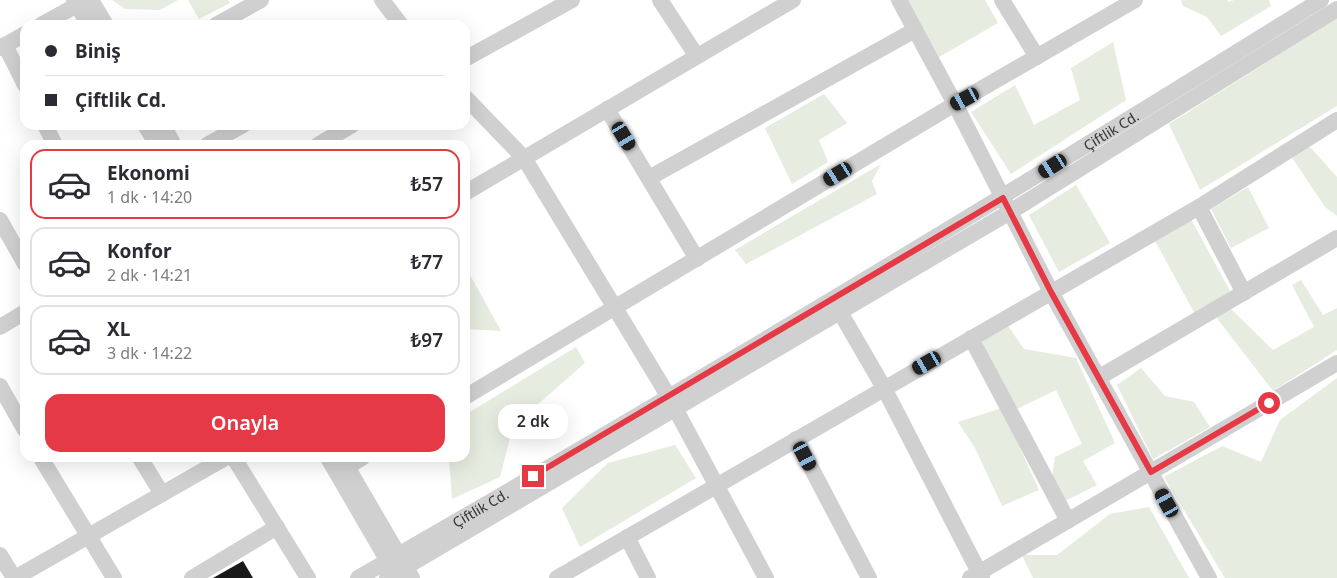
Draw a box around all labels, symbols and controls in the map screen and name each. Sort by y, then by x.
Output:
text: Biniş [75,38,121,64]
car [948,85,981,113]
text: Çiftlik Cd. [75,87,166,113]
street label: Çiftlik Cd. [1079,106,1142,154]
car [609,119,638,153]
car [1036,152,1069,180]
text: Ekonomi [107,160,190,186]
car [821,160,854,188]
icon: car [47,162,92,207]
text: ₺57 [410,171,443,197]
text: 1 dk · 14:20 [107,186,192,208]
text: Konfor [107,238,172,264]
icon: car [47,240,92,285]
text: ₺77 [410,249,443,275]
text: 2 dk · 14:21 [107,264,192,286]
text: XL [107,316,130,342]
icon: car [47,318,92,363]
text: ₺97 [410,327,443,353]
text: 3 dk · 14:22 [107,342,192,364]
car [910,349,943,377]
route start [1258,392,1280,414]
button: Onayla [45,394,445,452]
callout: 2 dk [498,404,568,438]
text: 2 dk [517,410,549,432]
car [791,439,818,473]
route end [522,465,544,487]
street label: Çiftlik Cd. [449,484,512,531]
car [1153,486,1180,520]

